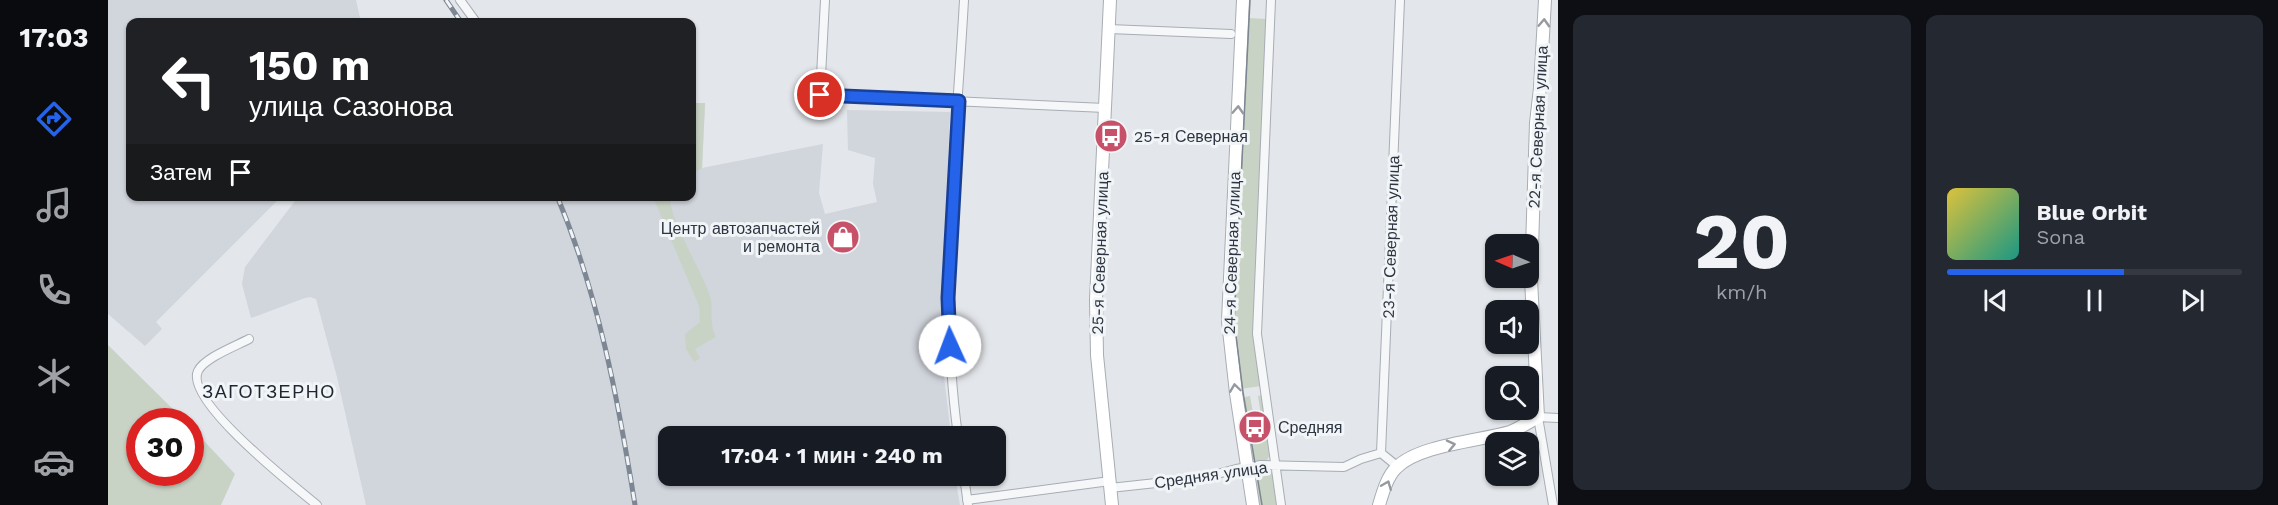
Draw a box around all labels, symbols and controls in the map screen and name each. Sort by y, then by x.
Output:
one-way arrow [1537,18,1550,27]
text: 17:03 [20,22,88,54]
text: 150 m [249,41,370,90]
icon: left [150,42,228,120]
street label: 22-я Северная улица [1524,45,1552,209]
pin [794,69,845,120]
icon: arrive [803,78,836,111]
text: улица Сазонова [249,91,453,123]
icon: directions [33,98,75,140]
one-way arrow [1231,105,1244,114]
bus stop icon: 25-я Северная [1093,118,1129,154]
place label: 25-я Северная [1134,127,1248,146]
street label: 23-я Северная улица [1379,155,1403,319]
icon: arrive [224,156,257,189]
text: Затем [150,160,212,185]
street label: 25-я Северная улица [1088,171,1112,335]
street label: 24-я Северная улица [1220,171,1244,335]
icon: music [33,184,75,226]
text: 20 [1693,195,1790,287]
text: Blue Orbit [2037,200,2147,225]
place label: Центр автозапчастей и ремонта [661,219,820,256]
shop icon: Центр автозапчастей и ремонта [825,219,861,255]
text: Sona [2037,225,2085,249]
north arrow [1485,234,1539,288]
map controls [1485,234,1539,486]
icon: phone [33,269,75,311]
text: km/h [1716,280,1768,304]
icon: previous [1979,284,2012,317]
icon: pause [2078,284,2111,317]
icon: next [2176,284,2209,317]
button: sound [1485,300,1539,354]
position arrow [918,314,982,378]
icon: climate [33,355,75,397]
button: search [1485,366,1539,420]
district label: ЗАГОТЗЕРНО [202,381,336,402]
one-way arrow [1229,383,1242,393]
speed limit sign: 30 [126,408,204,486]
bus stop icon: Средняя [1237,409,1273,445]
place label: Средняя [1278,418,1343,437]
button: layers [1485,432,1539,486]
one-way arrow [1446,440,1456,453]
icon: car [33,441,75,483]
text: 17:04 · 1 мин · 240 m [721,443,943,468]
street label: Средняя улица [1153,458,1269,492]
one-way arrow [1380,480,1392,491]

